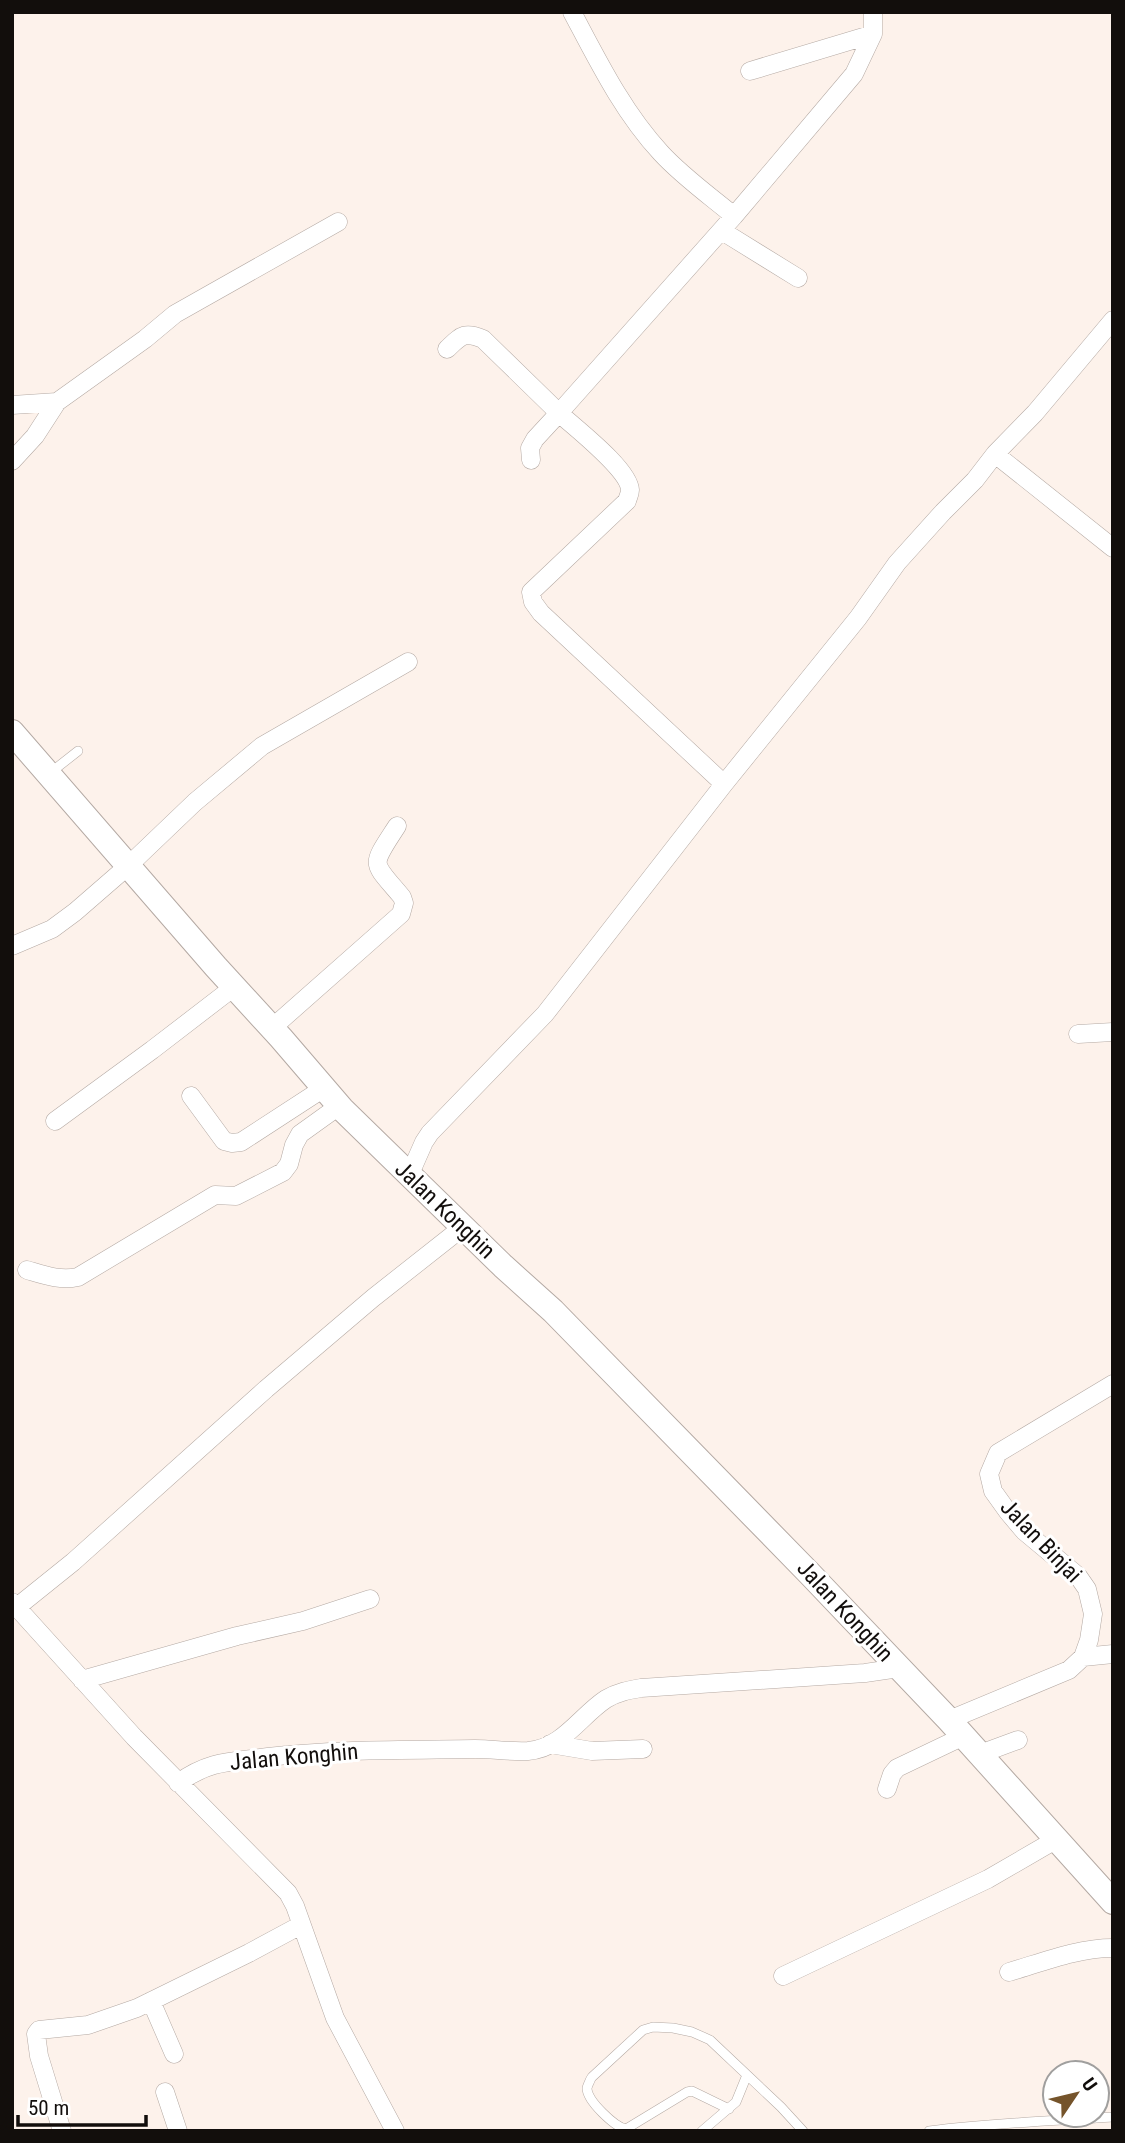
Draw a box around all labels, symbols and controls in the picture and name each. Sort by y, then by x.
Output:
street label: Jalan Konghin [389,1156,501,1264]
street label: Jalan Binjai [995,1494,1087,1588]
street label: Jalan Konghin [791,1555,899,1667]
street label: Jalan Konghin [229,1738,359,1776]
north arrow [1041,2059,1111,2129]
text: U [1077,2073,1102,2096]
scale bar [18,2084,145,2128]
text: 50 m [28,2096,69,2120]

